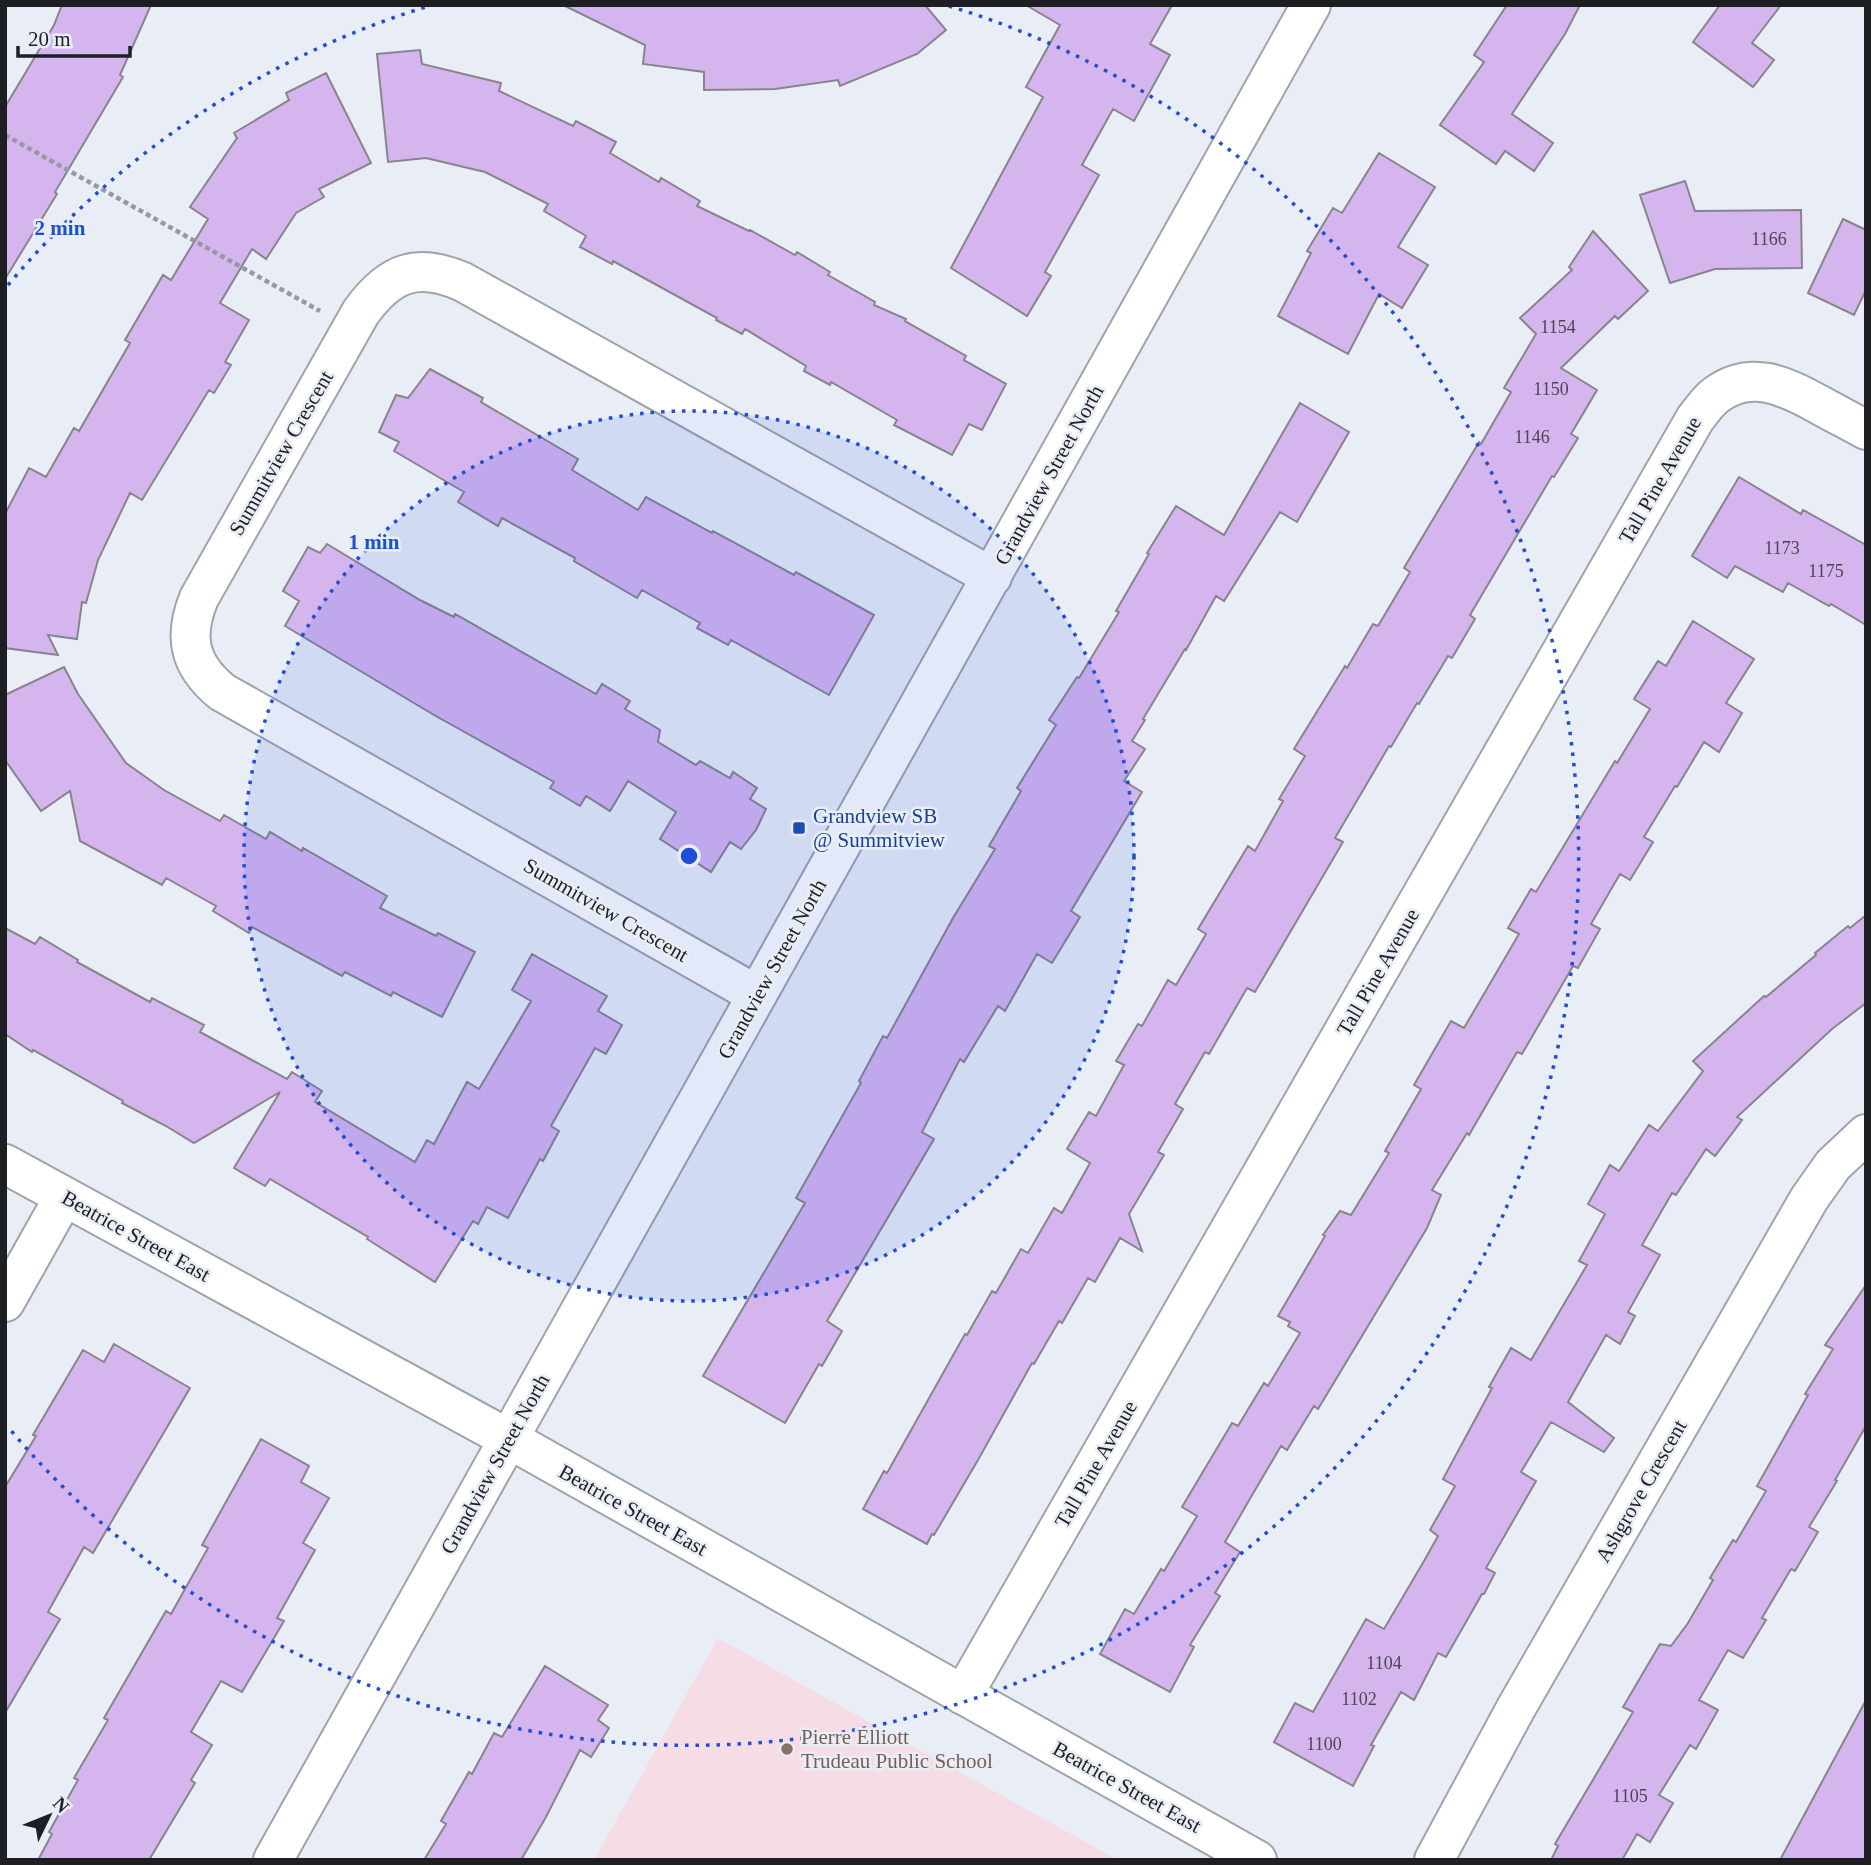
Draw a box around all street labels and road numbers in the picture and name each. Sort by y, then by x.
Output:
street label: Summitview Crescent [224,366,338,540]
street label: Grandview Street North [990,381,1109,569]
street label: Tall Pine Avenue [1614,412,1706,548]
street label: Summitview Crescent [519,853,693,967]
street label: Grandview Street North [713,875,832,1063]
street label: Tall Pine Avenue [1332,904,1424,1040]
street label: Beatrice Street East [58,1185,214,1287]
street label: Grandview Street North [436,1370,555,1558]
street label: Tall Pine Avenue [1050,1396,1142,1532]
street label: Ashgrove Crescent [1591,1415,1692,1566]
street label: Beatrice Street East [555,1459,711,1561]
street label: Beatrice Street East [1049,1736,1205,1838]

